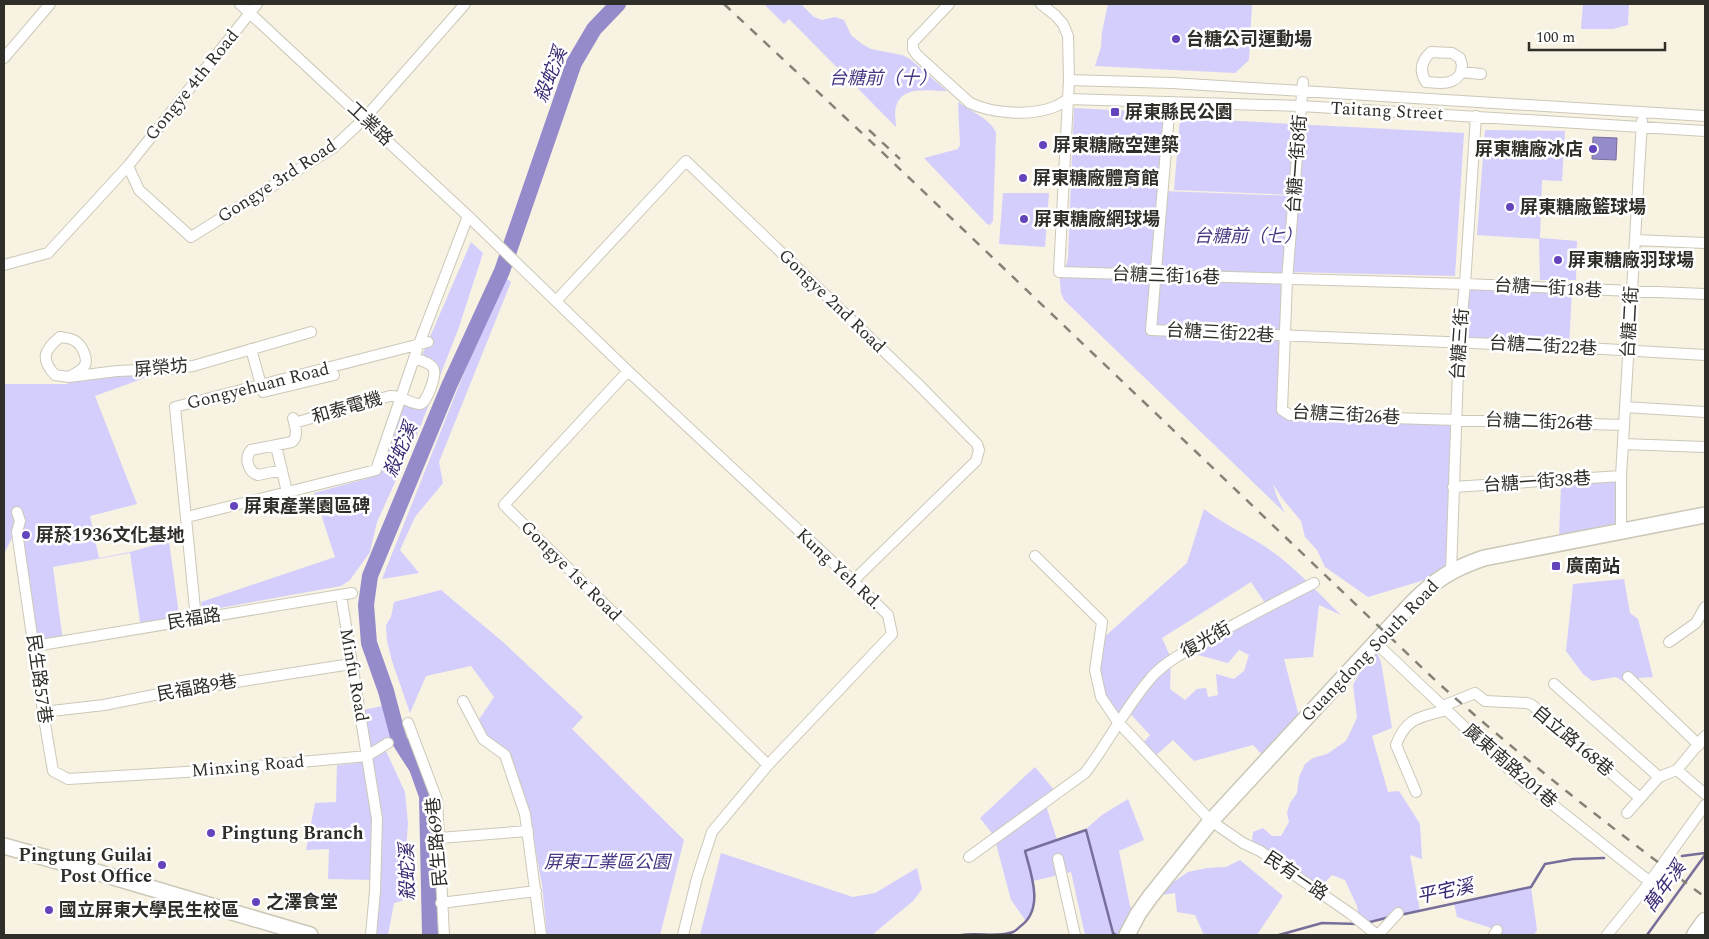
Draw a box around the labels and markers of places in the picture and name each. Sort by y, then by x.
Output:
place label: 台糖公司運動場 [1186,26,1312,53]
marker: 台糖公司運動場 [1170,33,1182,45]
place label: 屏東縣民公園 [1125,99,1233,126]
marker: 屏東縣民公園 [1109,106,1121,118]
place label: 屏東糖廠空建築 [1053,132,1179,159]
place label: 屏東糖廠冰店 [1475,136,1583,163]
marker: 屏東糖廠空建築 [1037,139,1049,151]
marker: 屏東糖廠冰店 [1587,143,1599,155]
place label: 屏東糖廠體育館 [1033,165,1159,192]
marker: 屏東糖廠體育館 [1017,172,1029,184]
place label: 屏東糖廠籃球場 [1520,194,1646,221]
marker: 屏東糖廠籃球場 [1504,201,1516,213]
place label: 屏東糖廠網球場 [1034,206,1160,233]
marker: 屏東糖廠網球場 [1018,213,1030,225]
place label: 屏東糖廠羽球場 [1568,247,1694,274]
marker: 屏東糖廠羽球場 [1552,254,1564,266]
place label: 屏東產業園區碑 [244,493,370,520]
marker: 屏東產業園區碑 [228,500,240,512]
place label: 屏菸1936文化基地 [36,522,184,549]
marker: 屏菸1936文化基地 [20,529,32,541]
place label: 廣南站 [1566,553,1620,580]
marker: 廣南站 [1550,560,1562,572]
place label: Pingtung Branch [221,820,364,847]
marker: Pingtung Branch [205,827,217,839]
place label: Pingtung Guilai Post Office [19,842,152,890]
marker: Pingtung Guilai Post Office [156,859,168,871]
place label: 之澤食堂 [266,889,338,916]
marker: 之澤食堂 [250,896,262,908]
place label: 國立屏東大學民生校區 [59,897,239,924]
marker: 國立屏東大學民生校區 [43,904,55,916]

